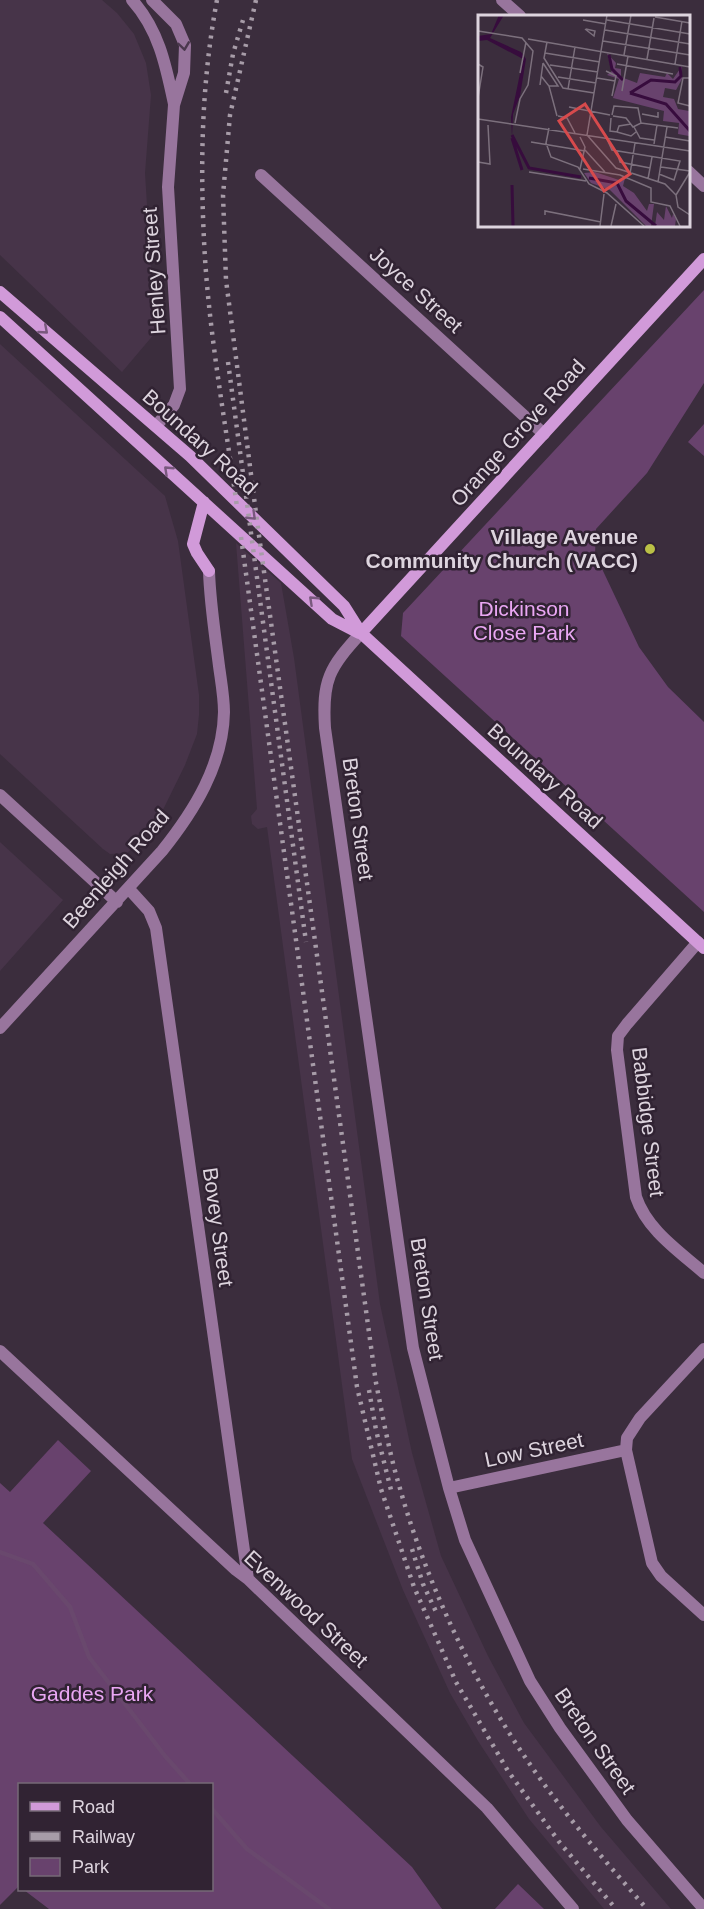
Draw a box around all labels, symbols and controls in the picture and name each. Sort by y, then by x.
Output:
inset map [478,15,689,226]
one-way arrow [178,42,190,51]
street label: Henley Street [138,207,169,335]
street label: Joyce Street [365,242,468,337]
one-way arrow [37,323,48,334]
street label: Orange Grove Road [446,355,589,511]
street label: Boundary Road [138,384,262,499]
one-way arrow [164,466,175,477]
one-way arrow [246,509,256,520]
place label: Village Avenue Community Church (VACC) [365,525,638,572]
marker: Village Avenue Community Church (VACC) [643,542,657,556]
one-way arrow [309,597,320,608]
park label: Dickinson Close Park [473,597,576,644]
street label: Boundary Road [483,718,607,833]
street label: Breton Street [338,756,379,882]
street label: Beenleigh Road [58,805,173,933]
street label: Babbidge Street [628,1046,669,1198]
street label: Bovey Street [199,1166,238,1288]
street label: Breton Street [406,1236,449,1362]
street label: Low Street [482,1428,586,1471]
street label: Evenwood Street [240,1546,373,1672]
park label: Gaddes Park [31,1682,154,1705]
street label: Breton Street [551,1683,640,1798]
legend [18,1783,213,1891]
text: Road [72,1797,115,1817]
text: Railway [72,1827,135,1847]
text: Park [72,1857,110,1877]

